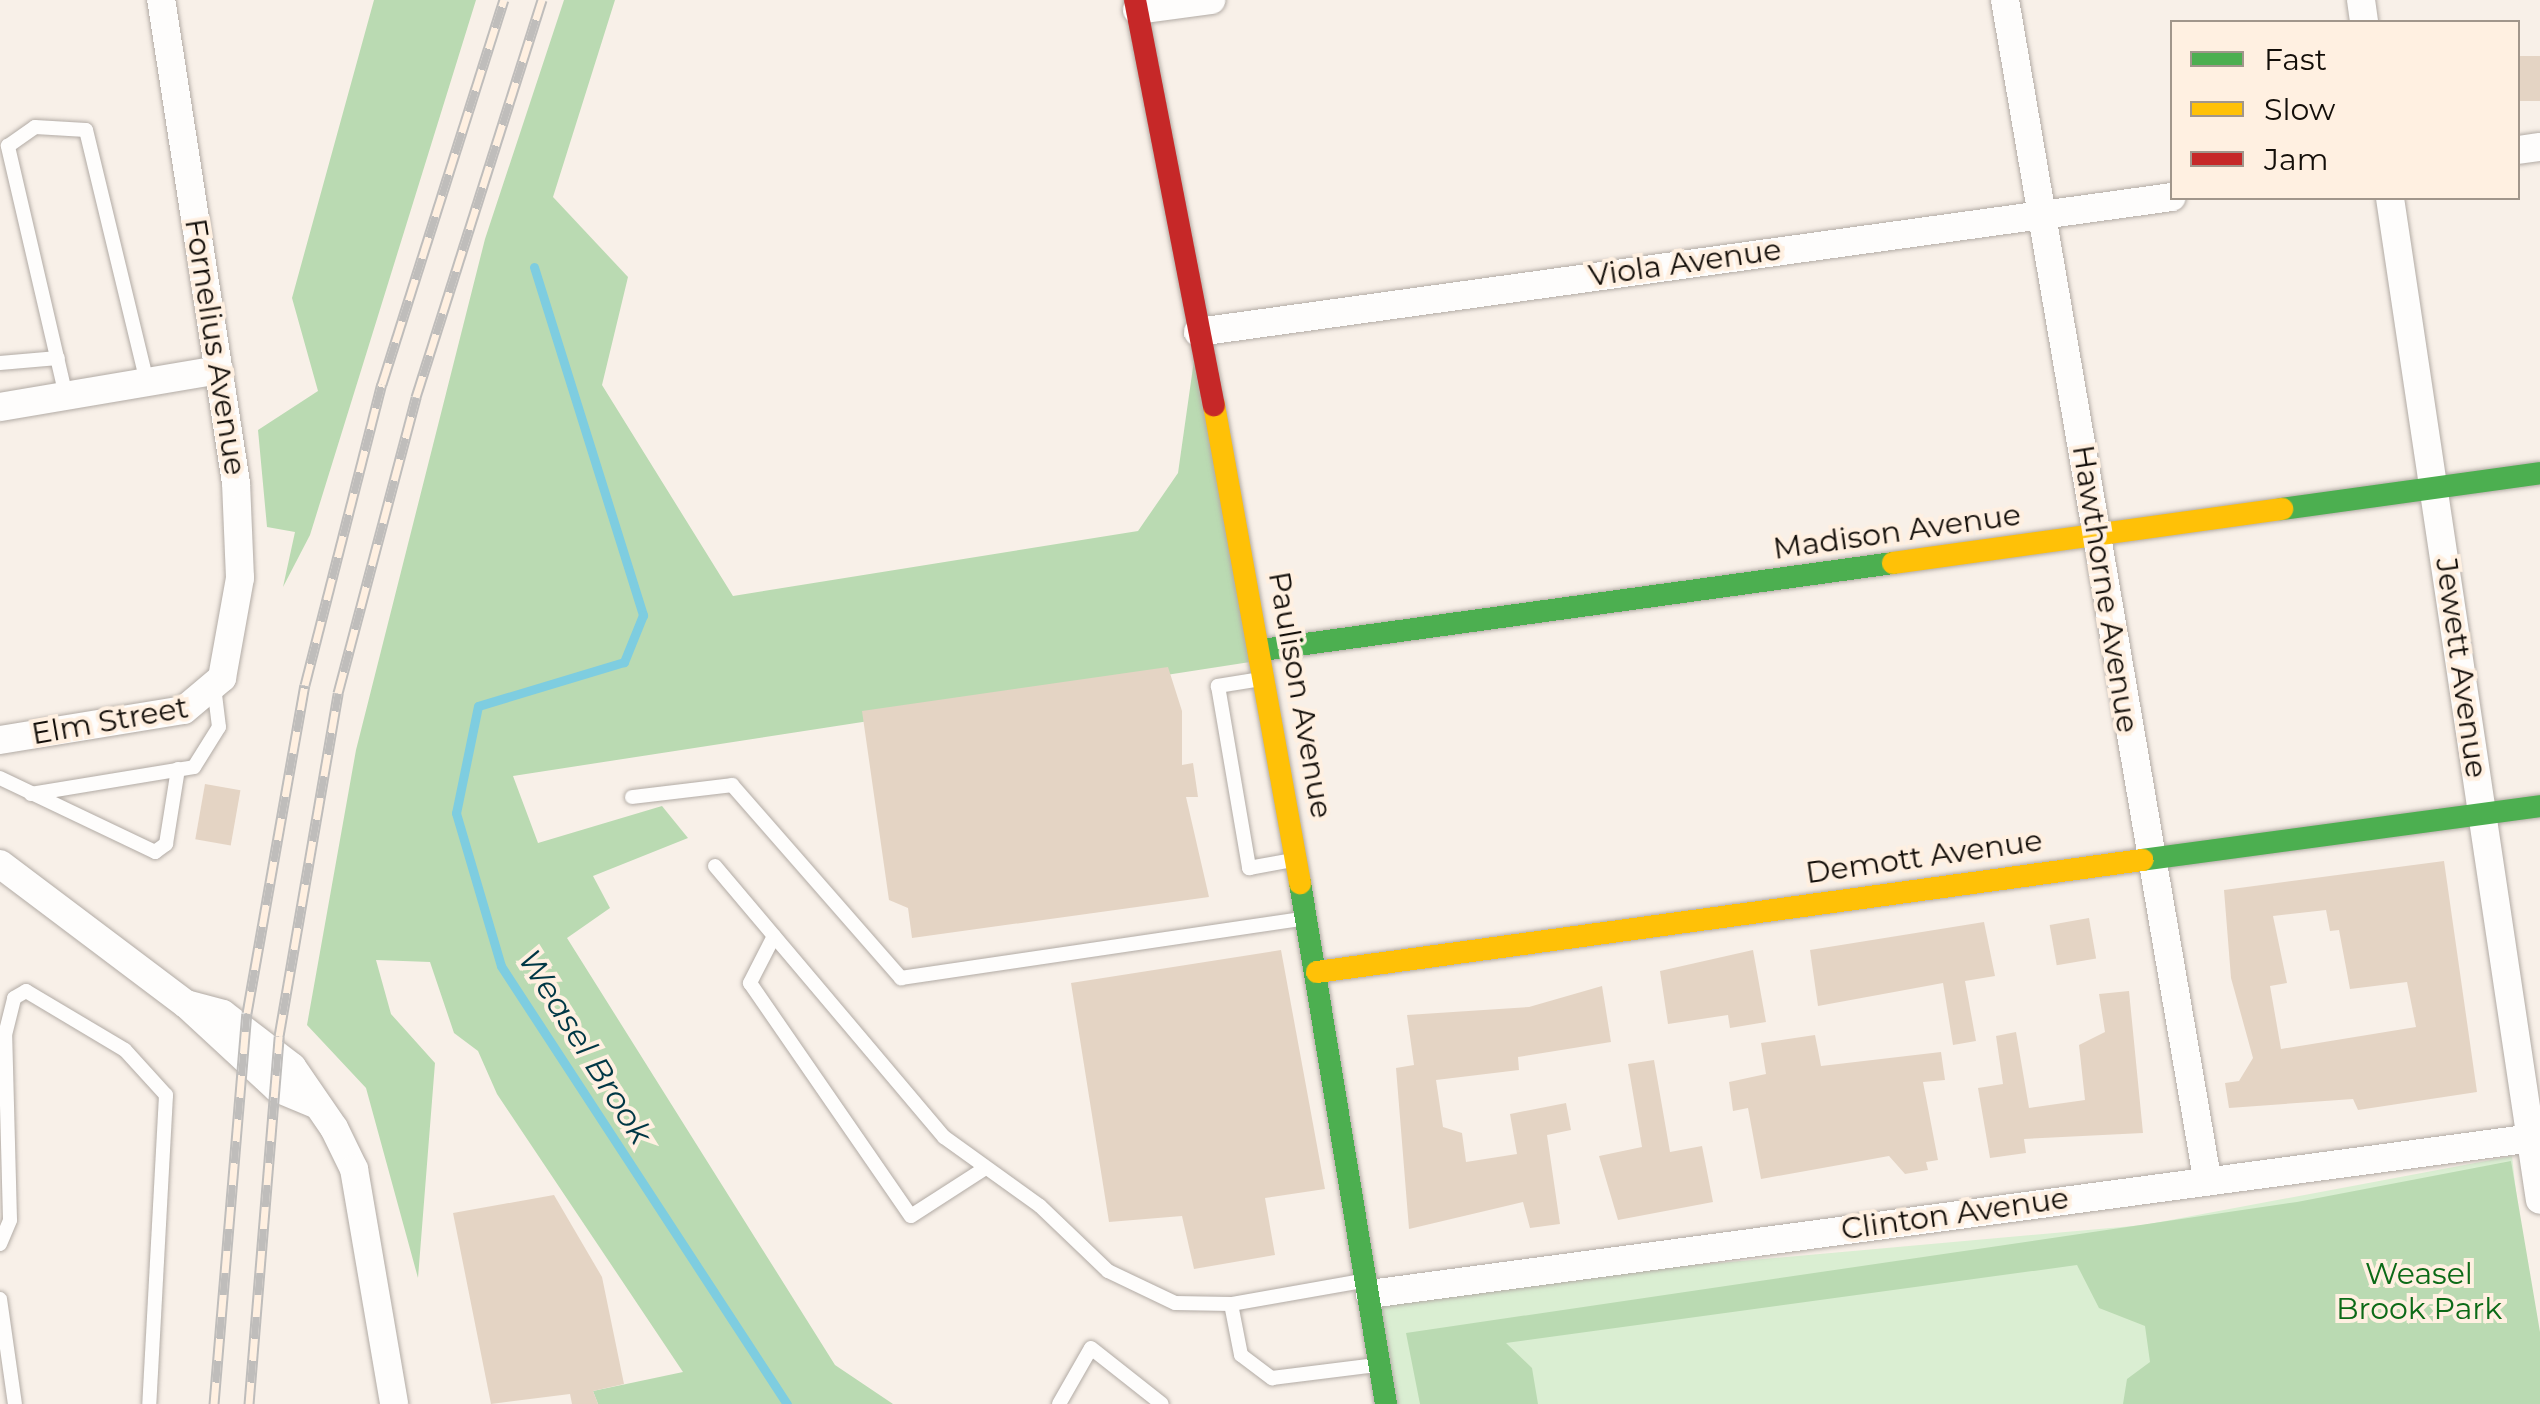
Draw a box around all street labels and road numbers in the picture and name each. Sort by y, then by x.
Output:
street label: Fornelius Avenue [177,216,253,478]
street label: Viola Avenue [1586,232,1784,294]
street label: Hawthorne Avenue [2064,443,2146,735]
street label: Madison Avenue [1771,497,2023,567]
street label: Jewett Avenue [2428,556,2494,780]
street label: Paulison Avenue [1261,569,1339,821]
street label: Elm Street [29,690,191,752]
street label: Demott Avenue [1803,823,2045,891]
street label: Clinton Avenue [1839,1180,2071,1248]

